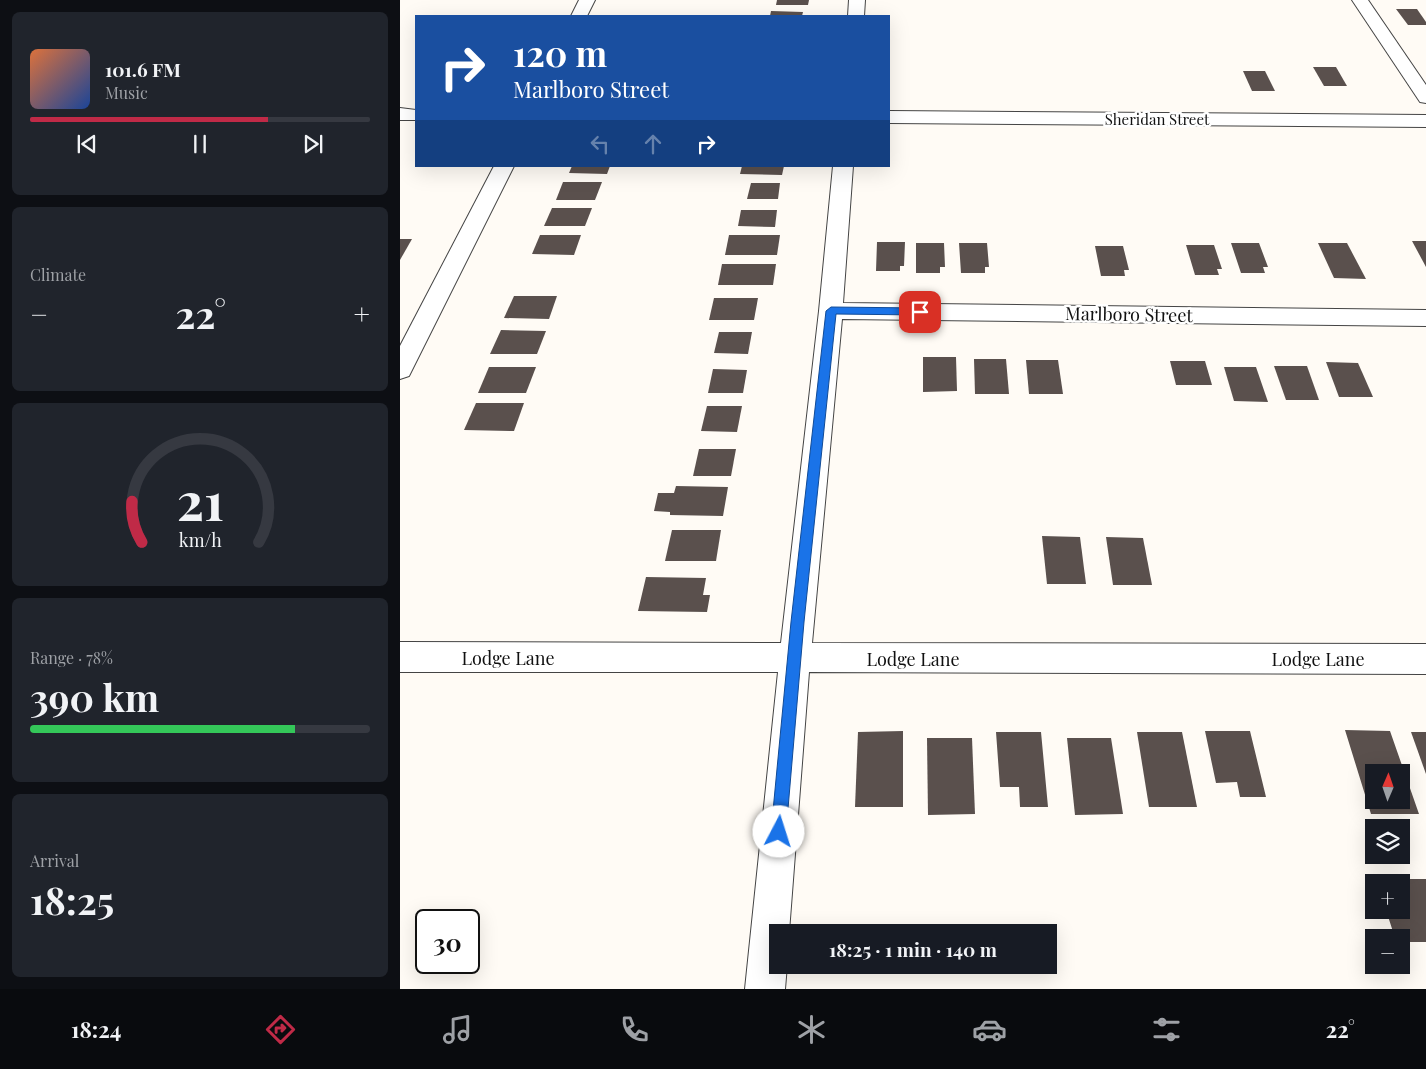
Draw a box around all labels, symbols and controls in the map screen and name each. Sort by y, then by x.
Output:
text: 120 m [513,29,607,76]
icon: right [430,35,495,100]
text: 101.6 FM [105,56,181,82]
text: Marlboro Street [513,74,669,104]
text: Music [105,82,148,103]
street label: Sheridan Street [1105,109,1210,129]
icon: previous [73,130,101,158]
icon: pause [186,130,214,158]
icon: next [299,130,327,158]
icon: left [586,130,614,158]
icon: ahead [639,130,667,158]
icon: right [692,130,720,158]
text: Climate [30,264,86,285]
text: 22° [176,288,226,339]
pin [899,291,941,333]
text: − [30,295,48,332]
text: + [354,295,370,332]
icon: arrive [906,298,934,326]
street label: Marlboro Street [1065,301,1194,327]
text: 21 [176,465,224,534]
text: km/h [179,528,222,551]
street label: Lodge Lane [461,646,555,670]
text: Range · 78% [30,647,113,668]
street label: Lodge Lane [866,647,960,671]
street label: Lodge Lane [1271,647,1365,671]
text: 390 km [30,671,159,722]
north arrow [1365,764,1410,809]
map controls [1365,764,1410,974]
position arrow [752,805,804,857]
button: layers [1365,819,1410,864]
text: Arrival [30,850,79,871]
text: 18:25 [30,874,114,925]
button: + [1365,874,1410,919]
speed limit sign: 30 [415,909,480,974]
button: − [1365,929,1410,974]
text: 18:25 · 1 min · 140 m [829,936,997,962]
icon: directions [263,1012,298,1047]
icon: music [440,1012,475,1047]
icon: phone [617,1012,652,1047]
icon: climate [794,1012,829,1047]
icon: car [972,1012,1007,1047]
icon: filters [1149,1012,1184,1047]
text: 18:24 [71,1014,121,1044]
text: 22° [1326,1014,1355,1044]

